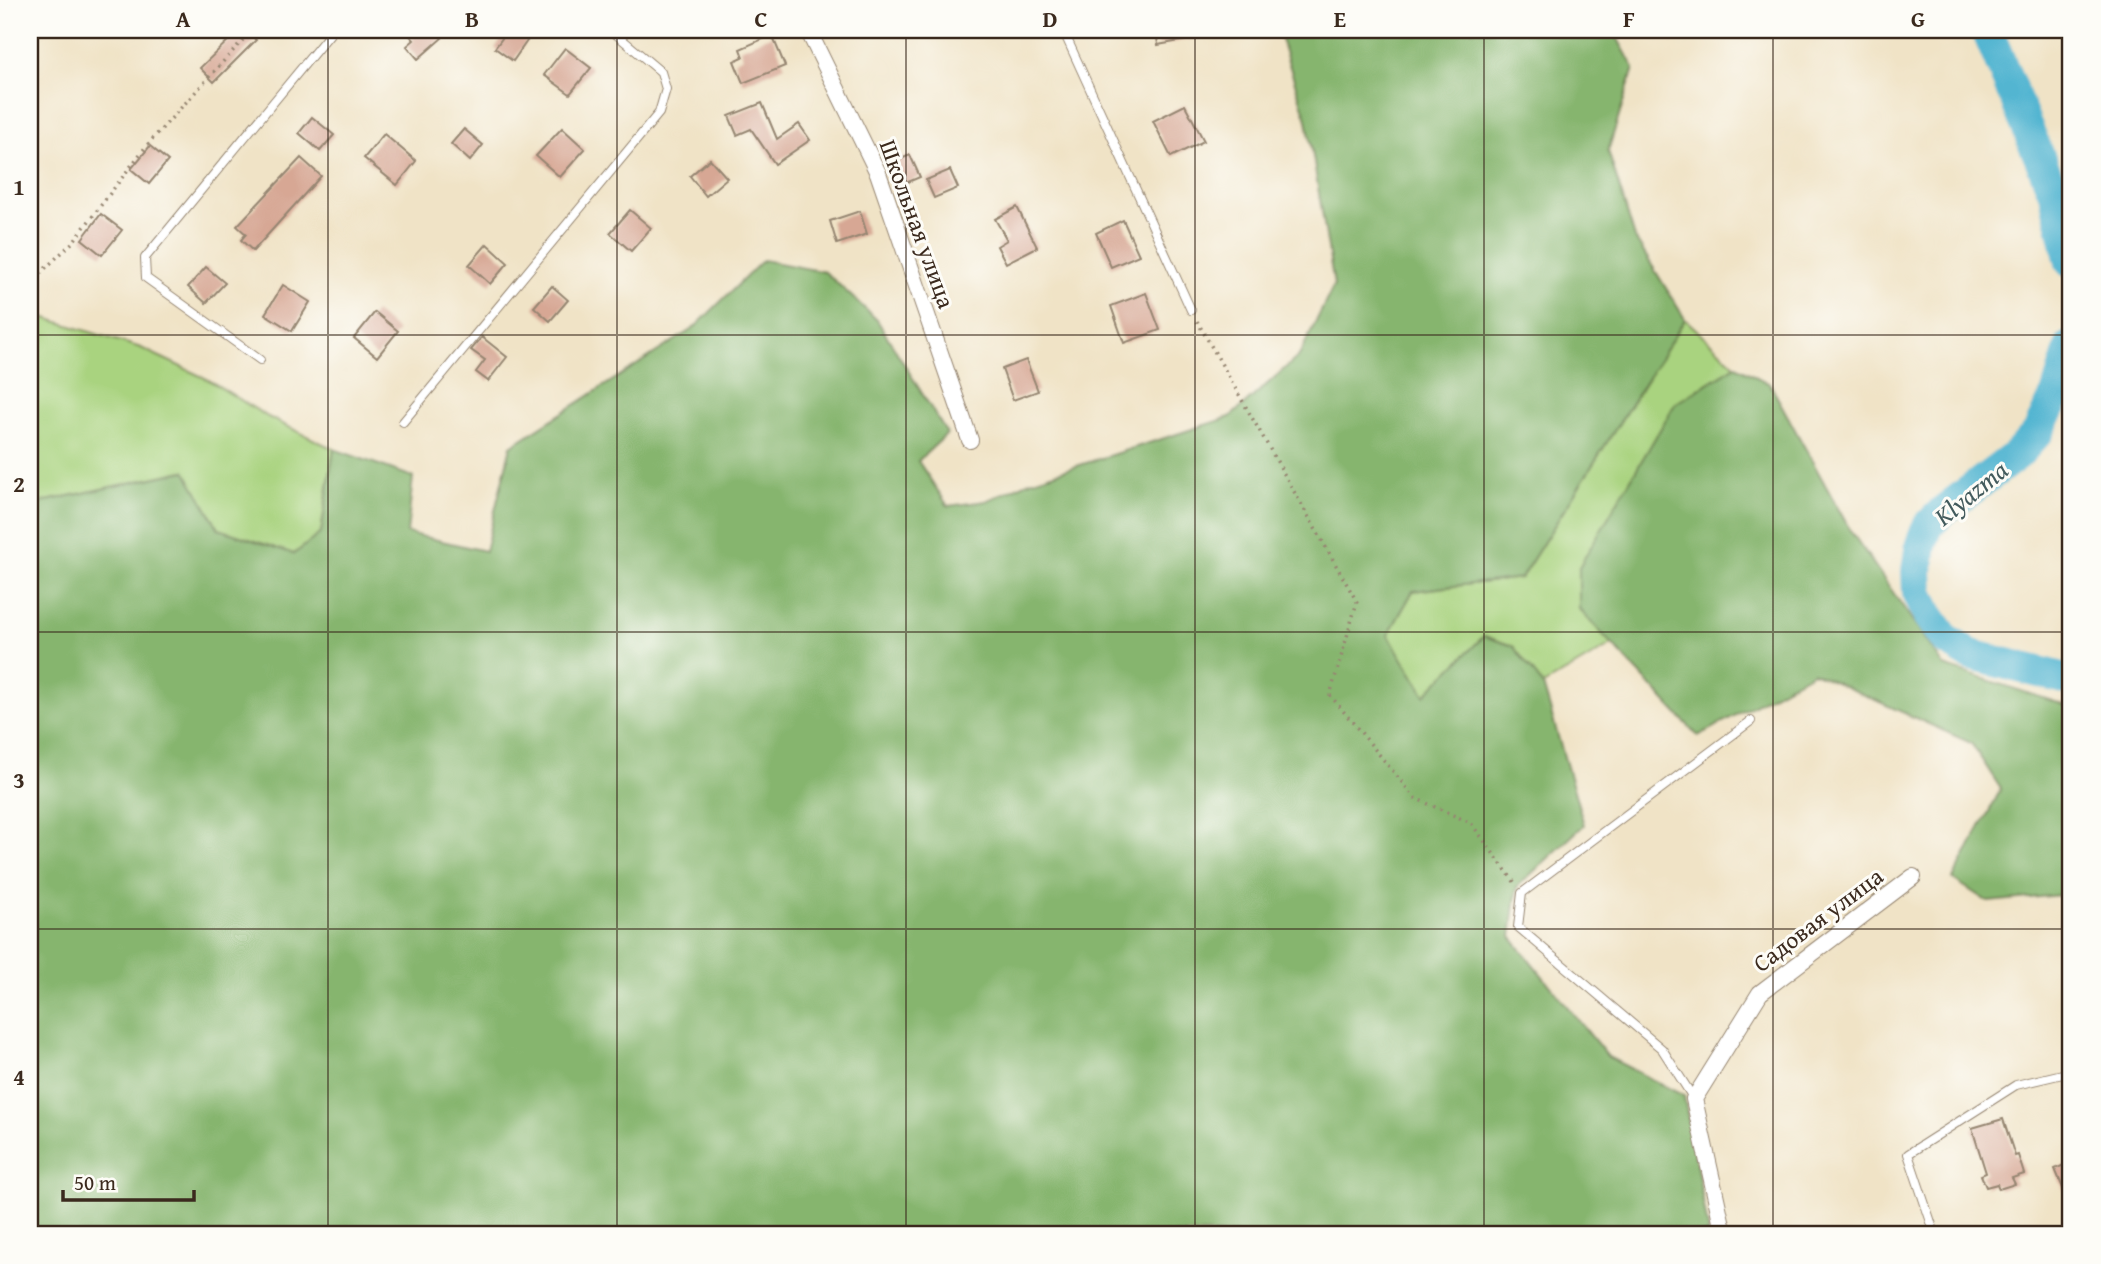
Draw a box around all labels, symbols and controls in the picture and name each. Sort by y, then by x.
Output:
text: A [176,2,191,35]
text: B [465,2,479,35]
text: C [754,2,768,35]
text: D [1043,2,1058,35]
text: E [1334,2,1346,35]
text: F [1623,2,1635,35]
text: G [1911,2,1925,35]
street label: Школьная улица [871,135,964,314]
text: 1 [13,170,25,203]
water label: Klyazma [1924,451,2016,535]
text: 2 [13,467,25,500]
text: 3 [13,763,25,796]
street label: Садовая улица [1745,859,1891,980]
text: 4 [13,1060,25,1093]
scale bar [63,1159,194,1203]
text: 50 m [74,1167,116,1198]

